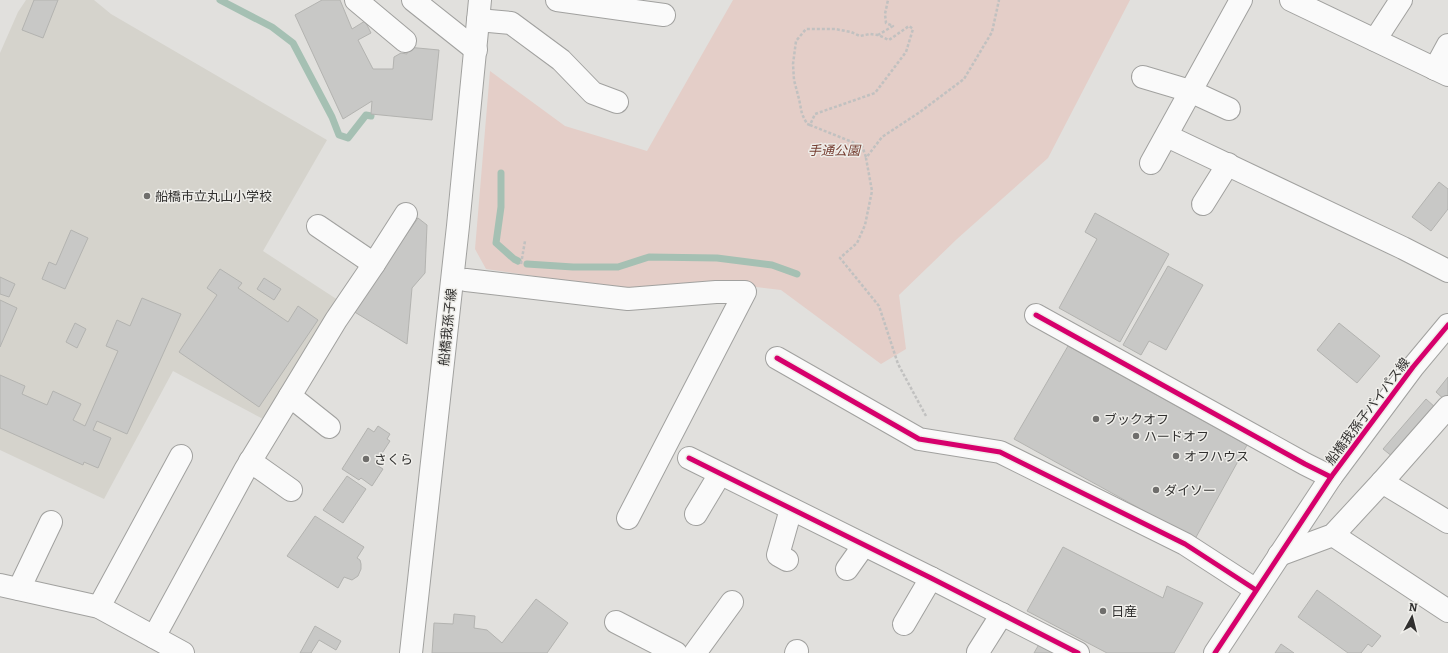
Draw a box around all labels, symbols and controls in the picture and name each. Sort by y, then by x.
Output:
park label: 手通公園 [808,143,862,158]
place label: 船橋市立丸山小学校 [155,189,272,204]
marker: 船橋市立丸山小学校 [142,191,152,201]
street label: 船橋我孫子線 [436,287,459,367]
street label: 船橋我孫子バイパス線 [1322,355,1412,468]
place label: ブックオフ [1104,412,1169,427]
marker: ブックオフ [1091,414,1101,424]
place label: ハードオフ [1144,429,1209,444]
marker: ハードオフ [1131,431,1141,441]
place label: オフハウス [1184,449,1249,464]
marker: オフハウス [1171,451,1181,461]
place label: さくら [374,452,413,467]
marker: さくら [361,454,371,464]
place label: ダイソー [1164,483,1216,498]
marker: ダイソー [1151,485,1161,495]
north arrow [1392,597,1432,637]
text: N [1408,601,1419,615]
place label: 日産 [1111,604,1137,619]
marker: 日産 [1098,606,1108,616]

